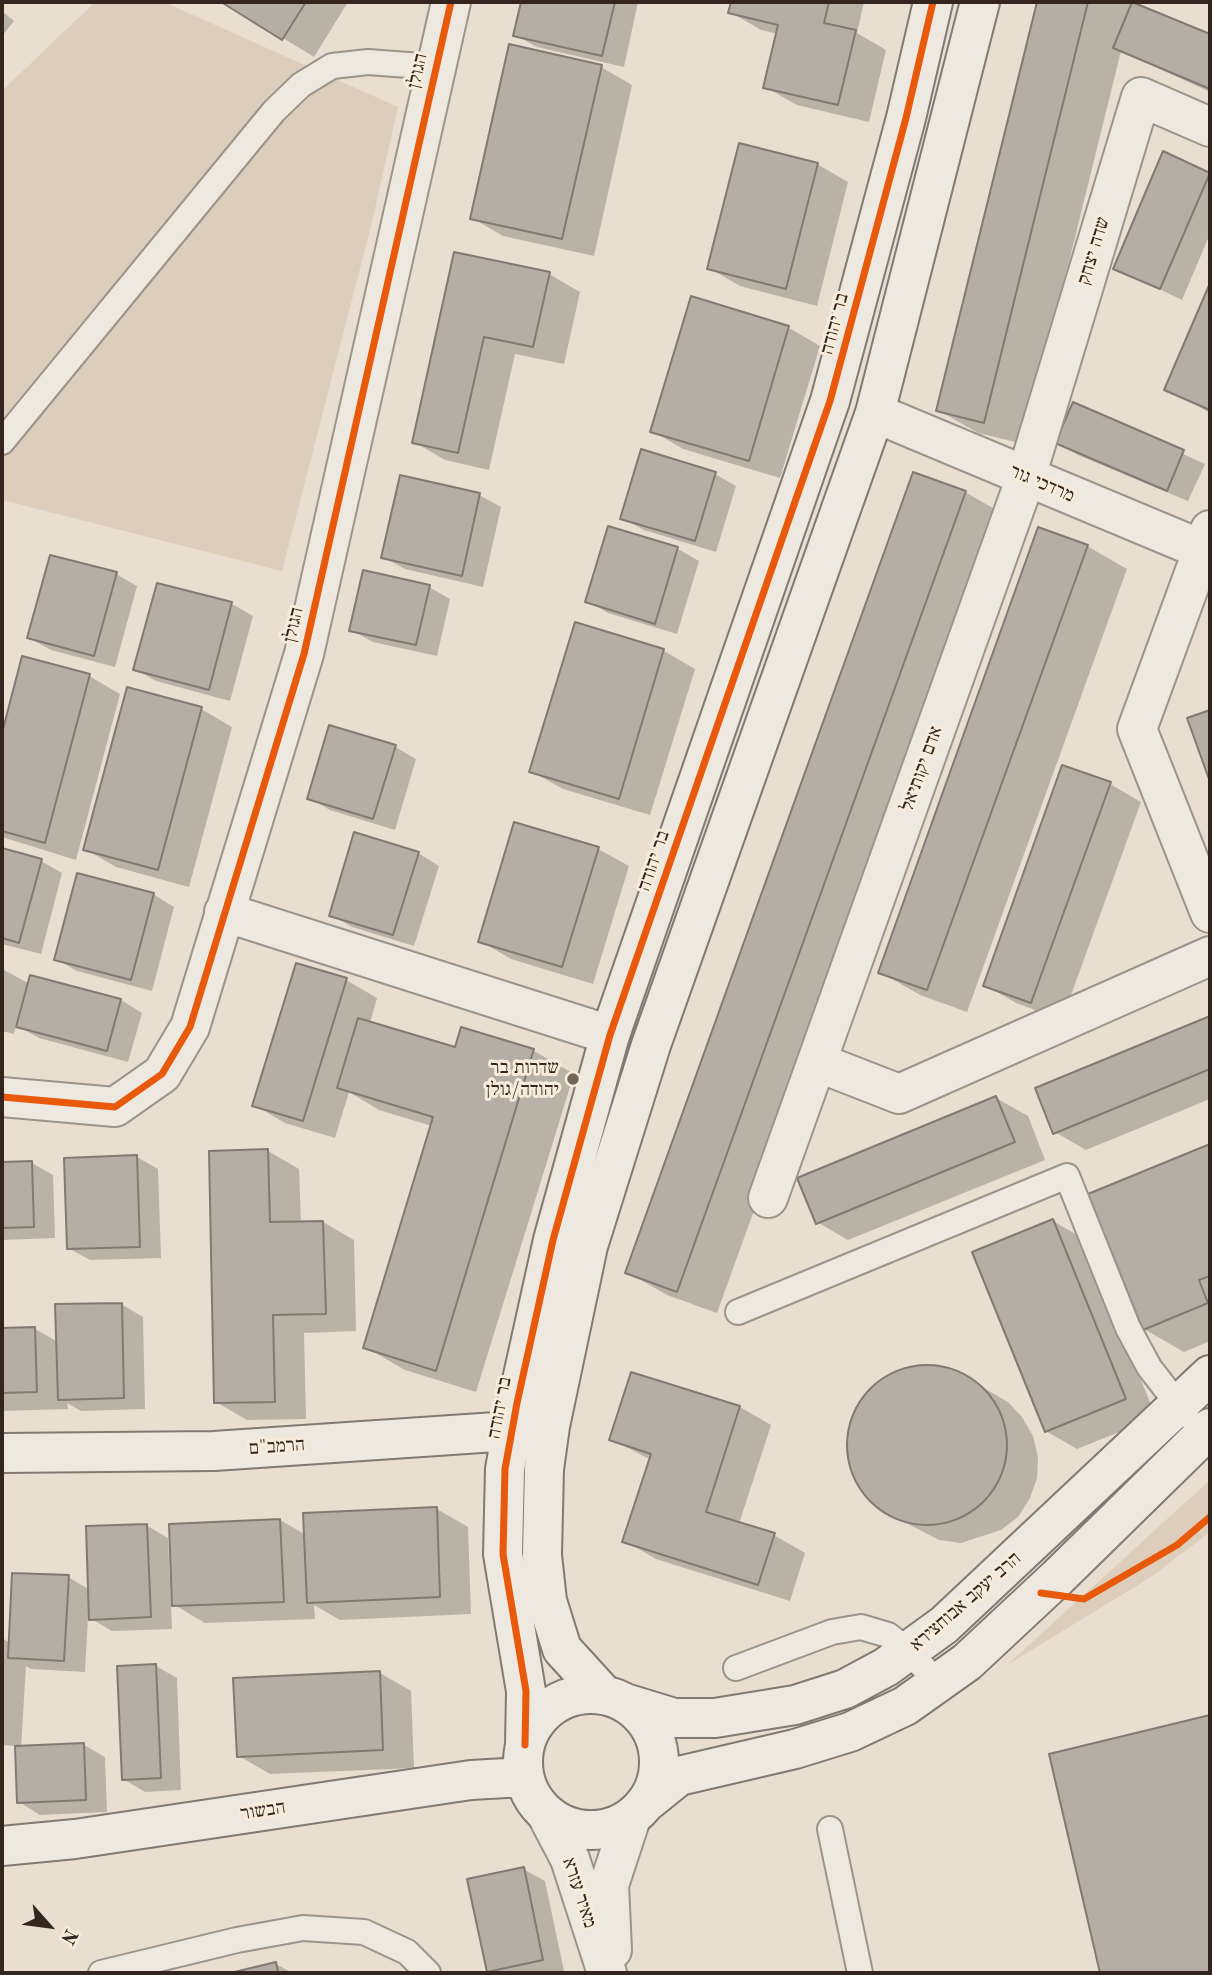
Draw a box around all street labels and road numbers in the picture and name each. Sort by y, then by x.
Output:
street label: הגולן [403,51,433,91]
street label: שדה יצחק [1073,214,1115,288]
street label: בר יהודה [816,291,854,357]
street label: מרדכי גור [1006,460,1078,508]
street label: הגולן [279,605,309,645]
street label: אדם יקותיאל [896,723,948,815]
street label: בר יהודה [633,828,675,894]
street label: בר יהודה [483,1375,517,1441]
street label: הרמב"ם [248,1434,306,1460]
street label: הרב יעקב אבוחצירא [906,1548,1026,1656]
street label: הבשור [239,1796,287,1826]
street label: מאיר עזרא [557,1855,601,1931]

